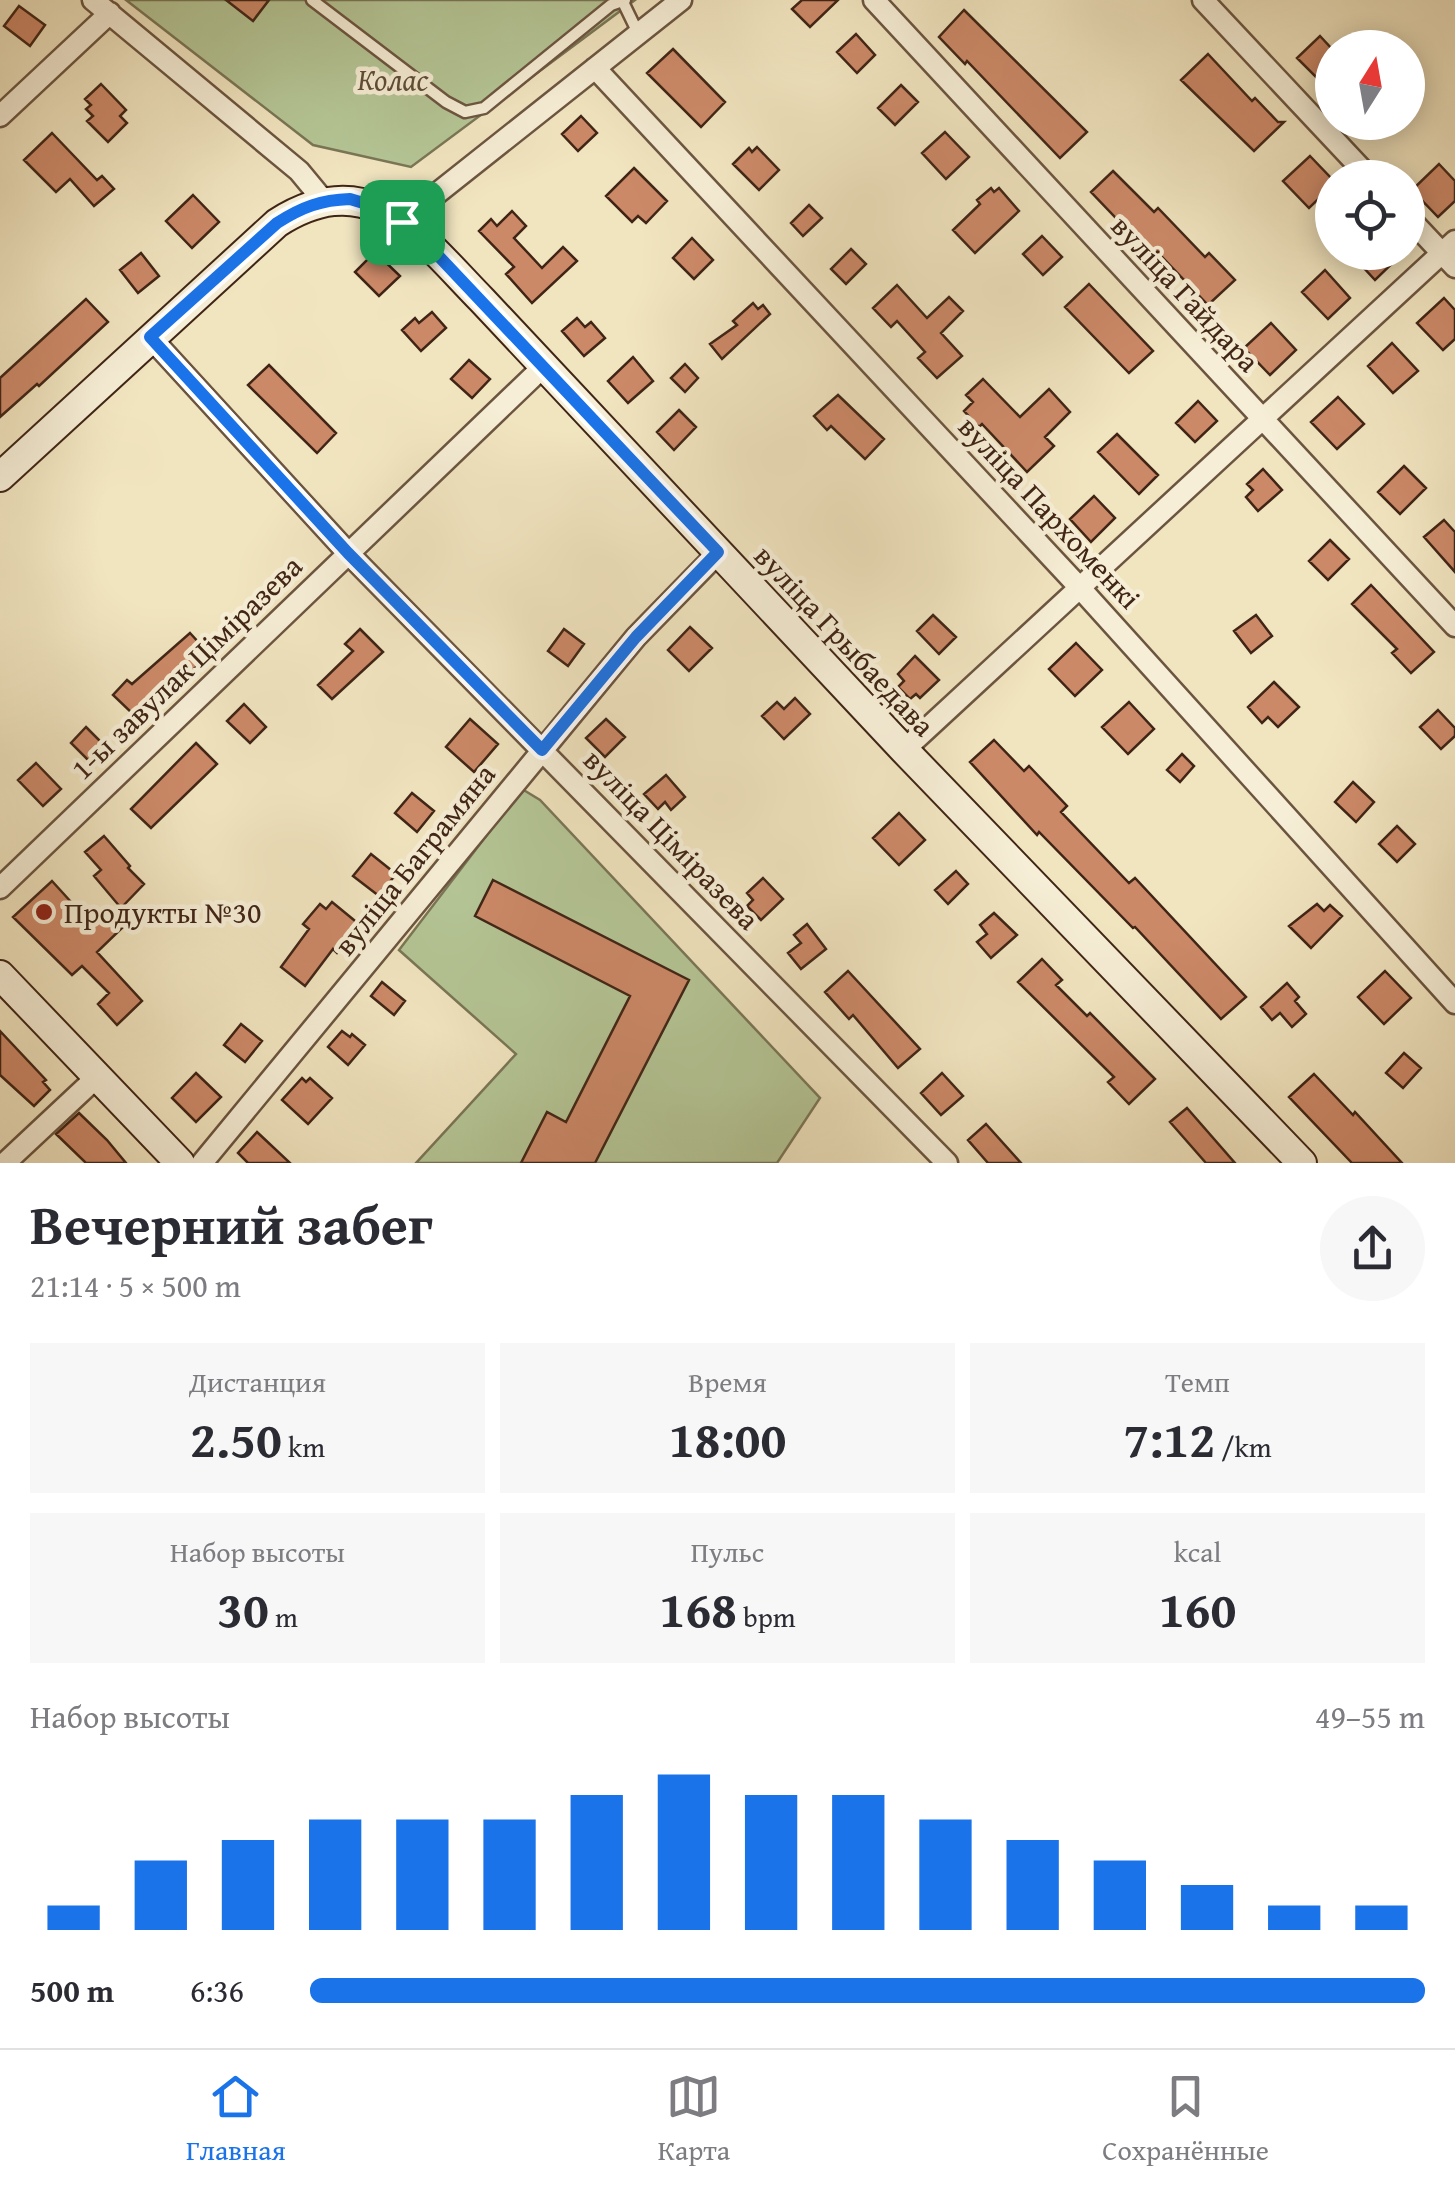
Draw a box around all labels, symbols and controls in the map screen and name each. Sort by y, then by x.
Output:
north arrow [1315,30,1425,140]
map controls [1315,30,1425,270]
park label: Колас [358,57,429,101]
button: locate [1315,160,1425,270]
pin [360,180,445,265]
icon: arrive [375,195,430,250]
street label: вуліца Гайдара [1102,205,1271,382]
street label: вуліца Пархоменкі [949,405,1151,619]
street label: вуліца Грыбаедава [744,534,946,746]
street label: 1-ы завулак Ціміразева [60,544,312,789]
street label: вуліца Ціміразева [574,739,771,940]
street label: вуліца Баграмяна [323,753,506,964]
place label: Продукты №30 [64,890,261,934]
marker: Продукты №30 [33,901,55,923]
text: Вечерний забег [30,1184,433,1264]
button: share [1320,1196,1425,1301]
text: 21:14 · 5 × 500 m [30,1262,241,1309]
text: Дистанция [189,1361,326,1402]
text: Время [688,1361,767,1402]
text: Темп [1165,1361,1230,1402]
text: 2.50 [190,1402,282,1475]
text: 18:00 [669,1402,786,1475]
text: 7:12 [1123,1402,1215,1475]
text: km [282,1426,325,1467]
text: /km [1215,1426,1272,1467]
text: Набор высоты [170,1531,345,1572]
text: Пульс [691,1531,764,1572]
text: kcal [1174,1531,1221,1572]
text: 30 [217,1572,269,1645]
text: 168 [659,1572,737,1645]
text: 160 [1159,1572,1236,1645]
text: m [269,1596,298,1637]
text: bpm [737,1596,796,1637]
text: Набор высоты [30,1693,230,1740]
text: 49–55 m [1315,1693,1425,1740]
text: 500 m [30,1967,114,2014]
text: 6:36 [190,1967,244,2014]
tab: Главная [186,2069,286,2170]
tab: Карта [658,2069,730,2170]
tab: Сохранённые [1102,2069,1269,2170]

